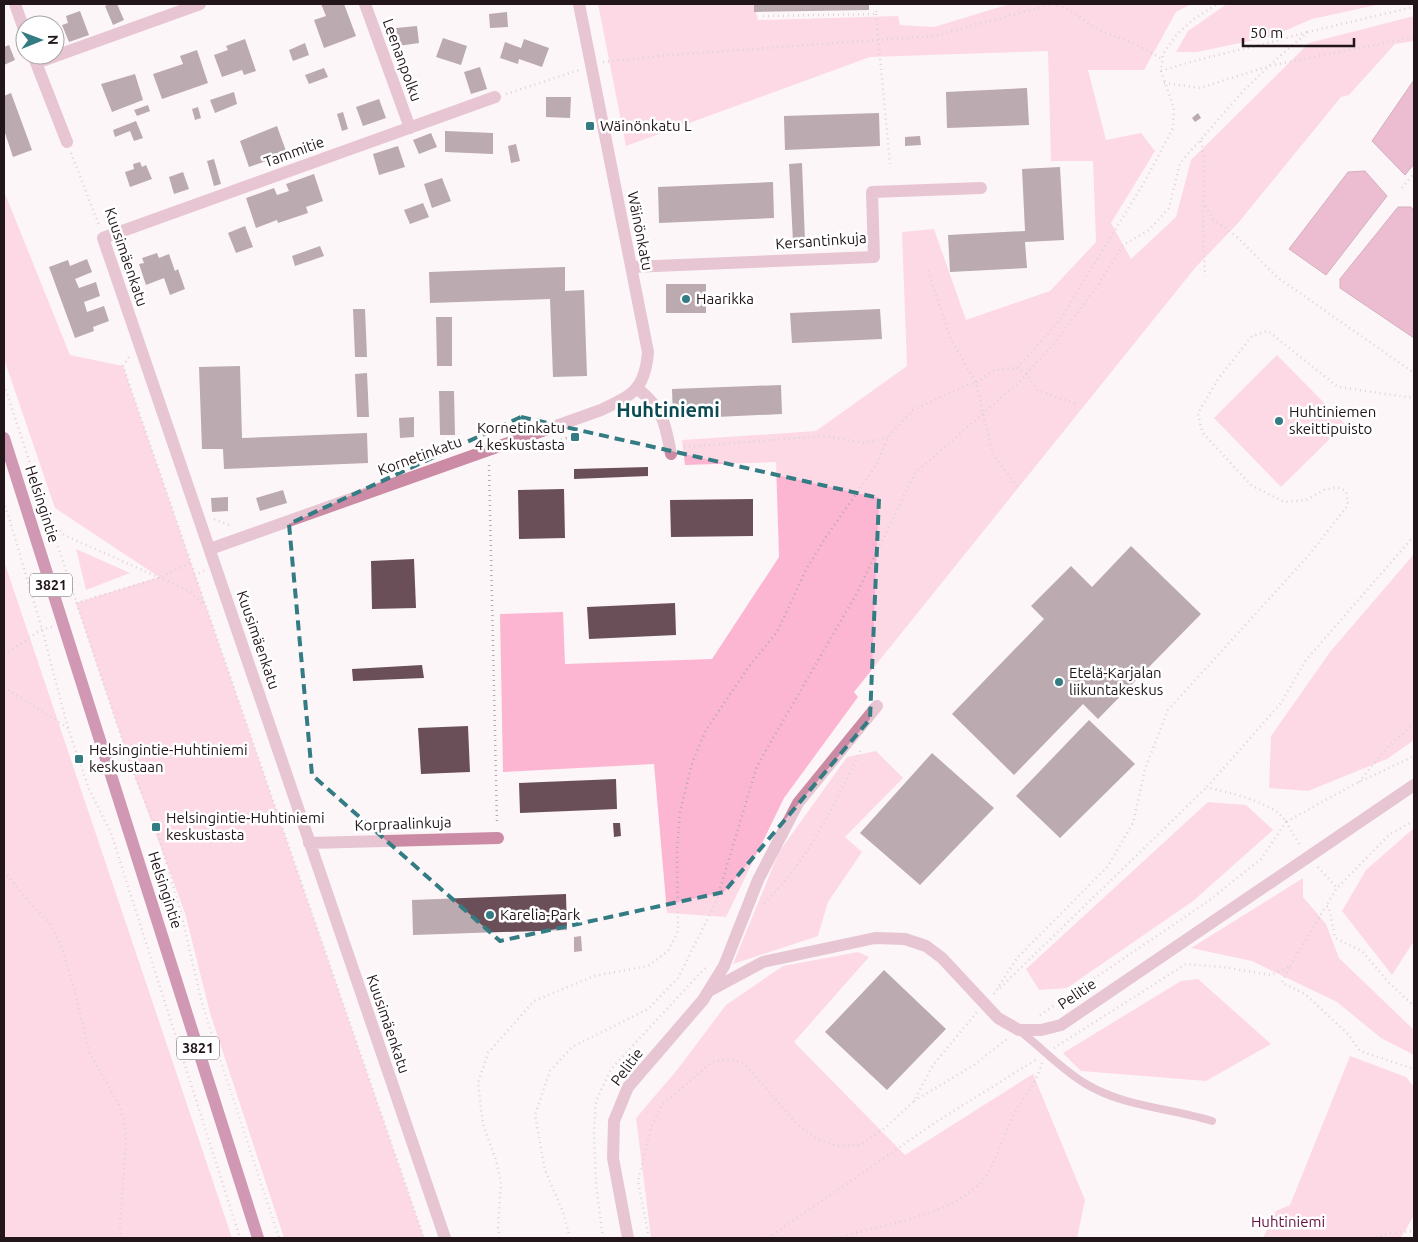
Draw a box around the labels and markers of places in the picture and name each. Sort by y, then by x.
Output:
place label: Wäinönkatu L [600,117,692,134]
marker: Wäinönkatu L [584,120,596,132]
place label: Haarikka [696,290,754,307]
marker: Haarikka [680,293,692,305]
place label: Huhtiniemen skeittipuisto [1289,403,1376,437]
marker: Huhtiniemen skeittipuisto [1273,415,1285,427]
place label: Kornetinkatu 4 keskustasta [475,419,565,453]
marker: Kornetinkatu 4 keskustasta [569,431,581,443]
place label: Etelä-Karjalan liikuntakeskus [1069,664,1163,698]
marker: Etelä-Karjalan liikuntakeskus [1053,676,1065,688]
place label: Helsingintie-Huhtiniemi keskustaan [89,741,248,775]
marker: Helsingintie-Huhtiniemi keskustaan [73,753,85,765]
place label: Helsingintie-Huhtiniemi keskustasta [166,809,325,843]
marker: Helsingintie-Huhtiniemi keskustasta [150,821,162,833]
place label: Karelia-Park [500,906,581,923]
marker: Karelia-Park [484,909,496,921]

